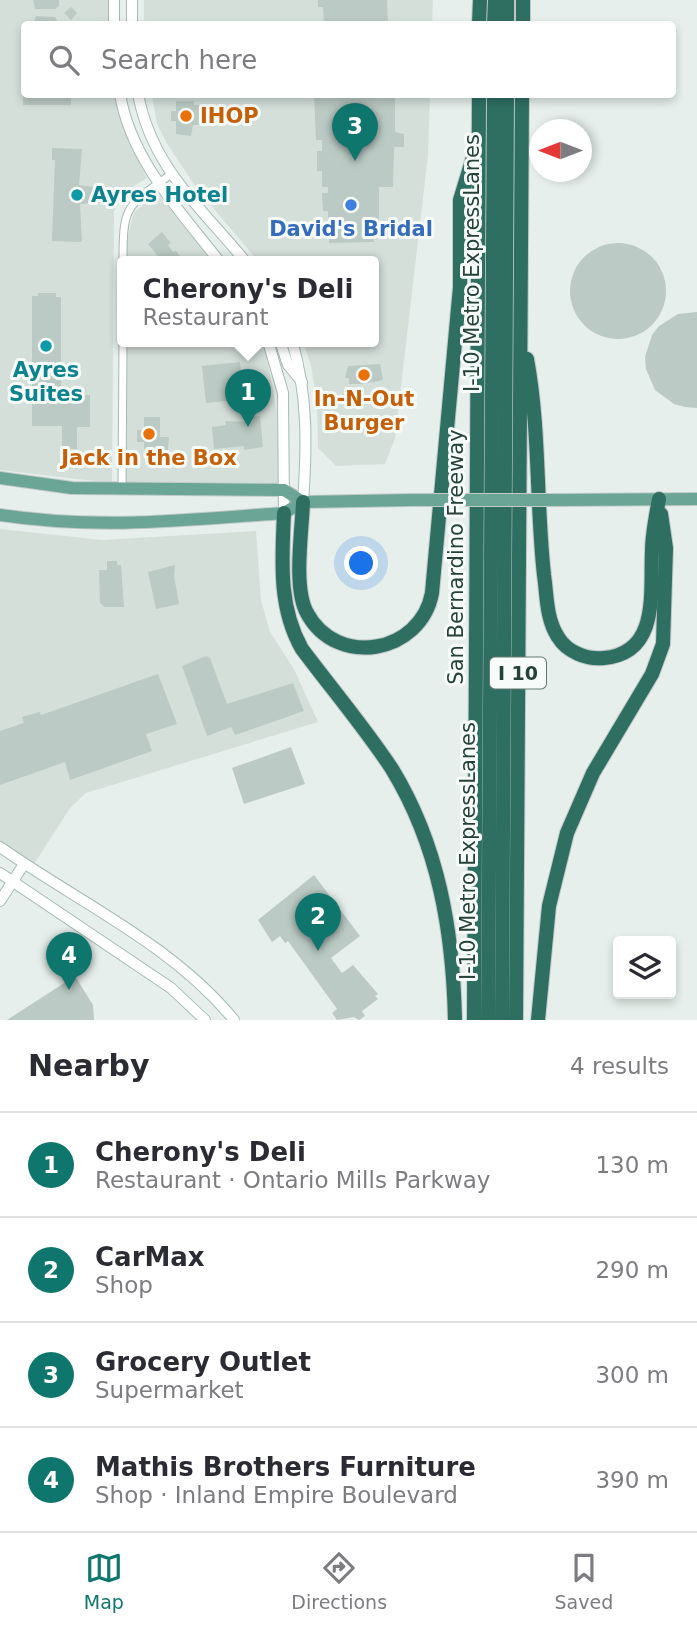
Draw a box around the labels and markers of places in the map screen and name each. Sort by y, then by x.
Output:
pin: 3 [332,103,378,161]
place label: IHOP [200,104,259,128]
marker: IHOP [178,108,194,124]
place label: Ayres Hotel [91,183,228,207]
marker: Ayres Hotel [69,187,85,203]
marker: David's Bridal [343,197,359,213]
place label: David's Bridal [269,217,433,241]
marker: Ayres Suites [38,338,54,354]
place label: Ayres Suites [9,358,83,406]
marker: In-N-Out Burger [356,367,372,383]
pin: 1 [225,369,271,427]
place label: In-N-Out Burger [314,387,414,435]
marker: Jack in the Box [141,426,157,442]
place label: Jack in the Box [59,446,237,470]
pin: 2 [295,893,341,951]
pin: 4 [46,932,92,990]

